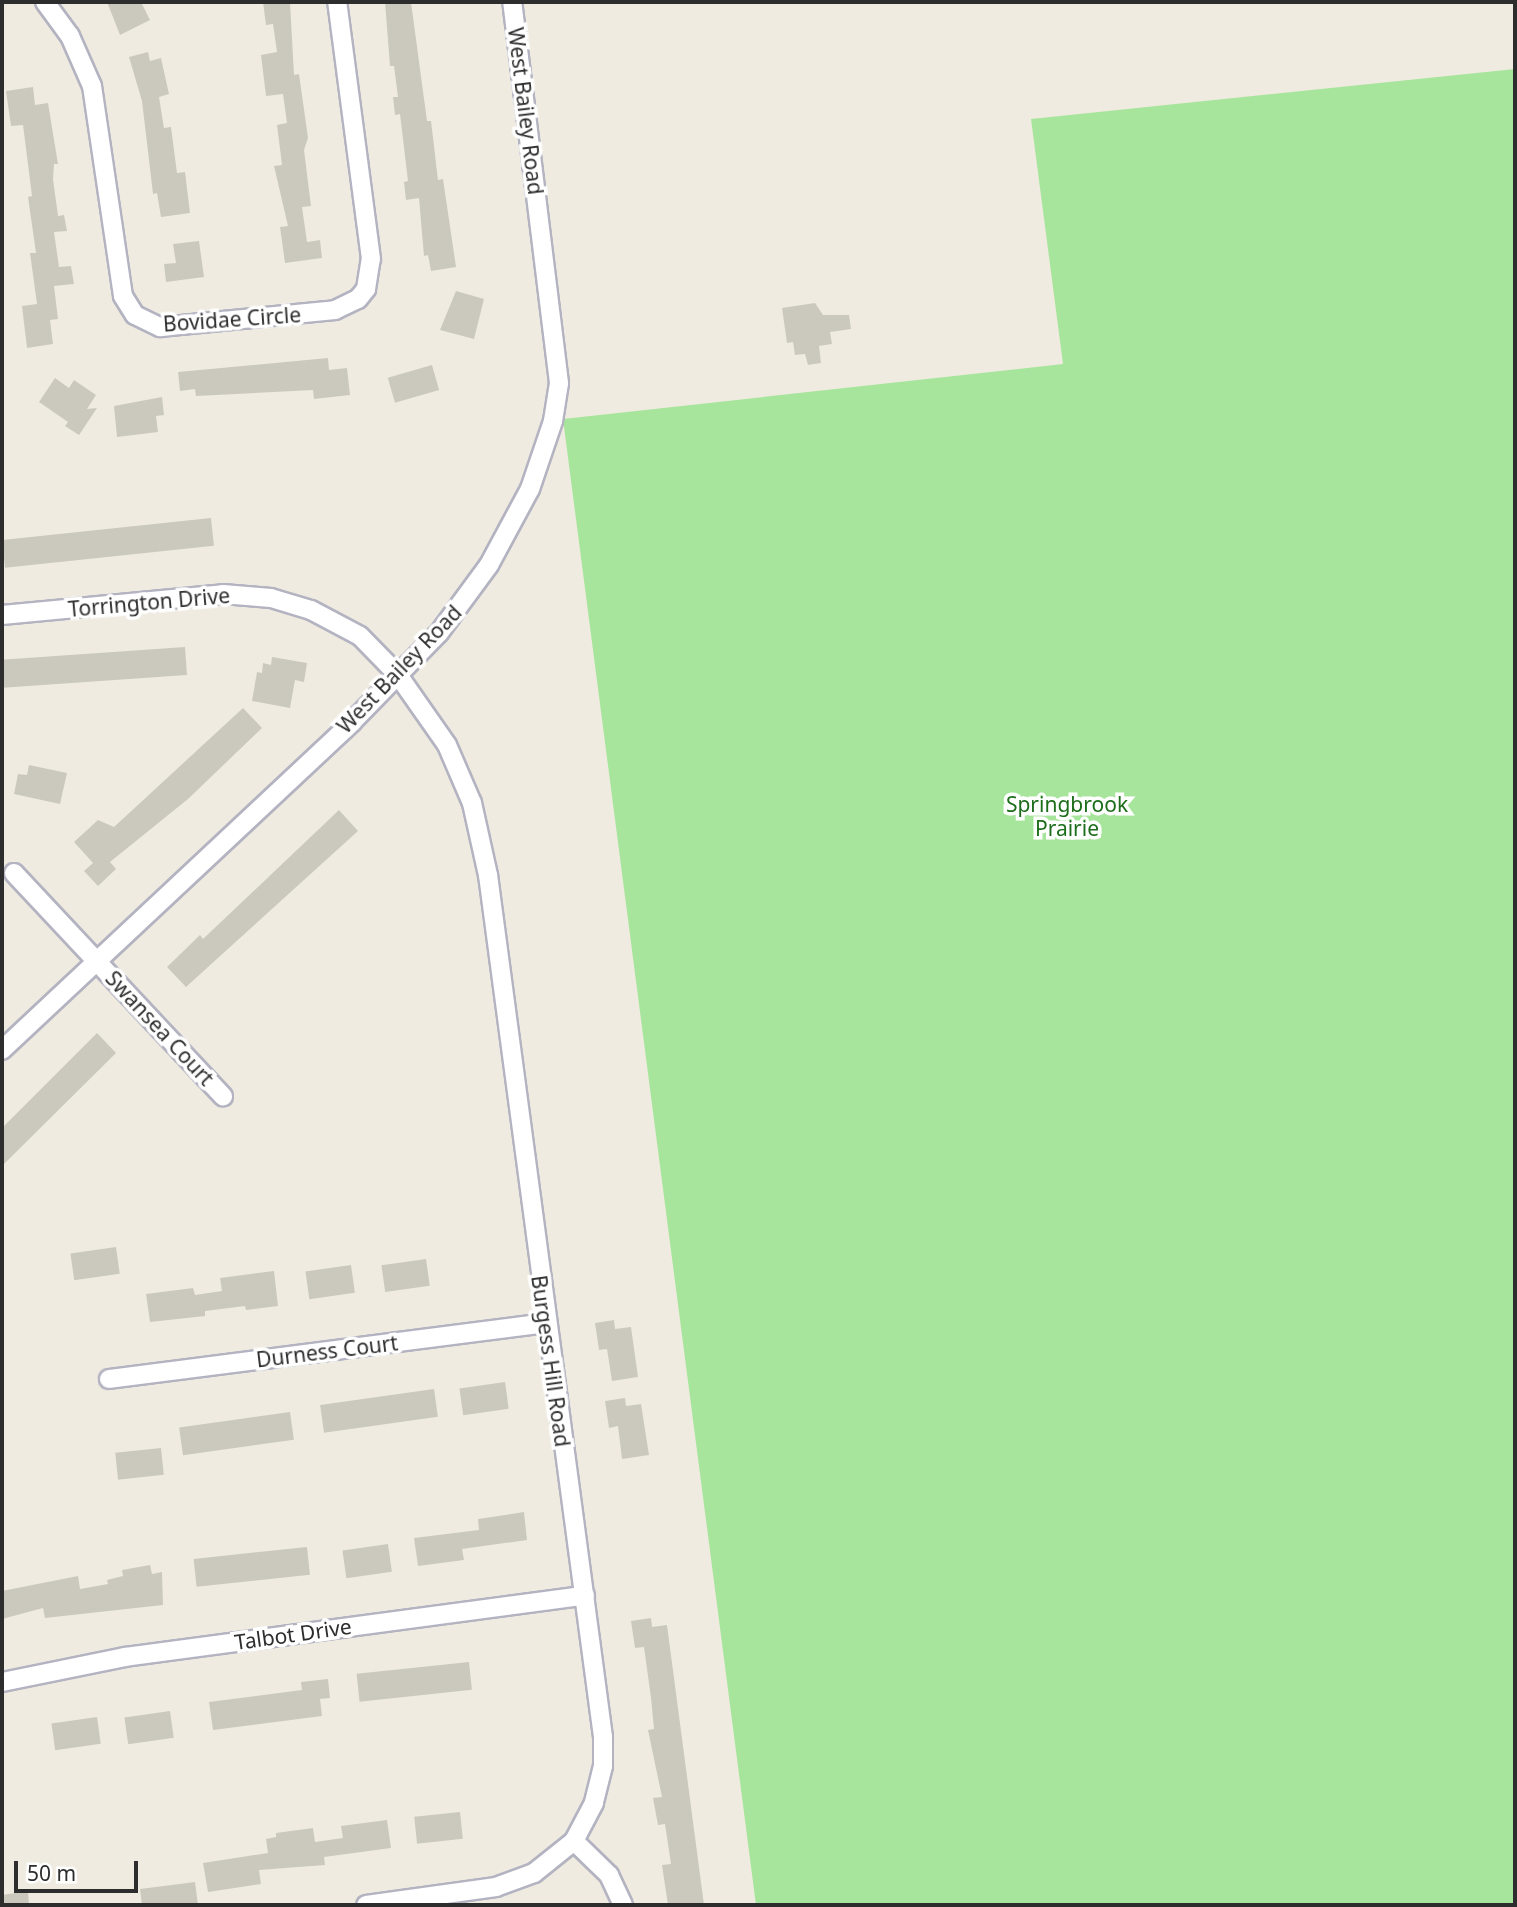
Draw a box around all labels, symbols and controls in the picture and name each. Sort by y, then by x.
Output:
street label: West Bailey Road [503,26,549,196]
street label: Bovidae Circle [162,302,302,336]
street label: Torrington Drive [67,582,231,622]
street label: West Bailey Road [331,600,467,738]
park label: Springbrook Prairie [1006,791,1128,841]
street label: Swansea Court [101,966,219,1090]
street label: Burgess Hill Road [526,1274,576,1448]
street label: Durness Court [255,1330,399,1372]
street label: Talbot Drive [233,1613,353,1655]
scale bar [18,1848,142,1892]
text: 50 m [27,1859,76,1887]

